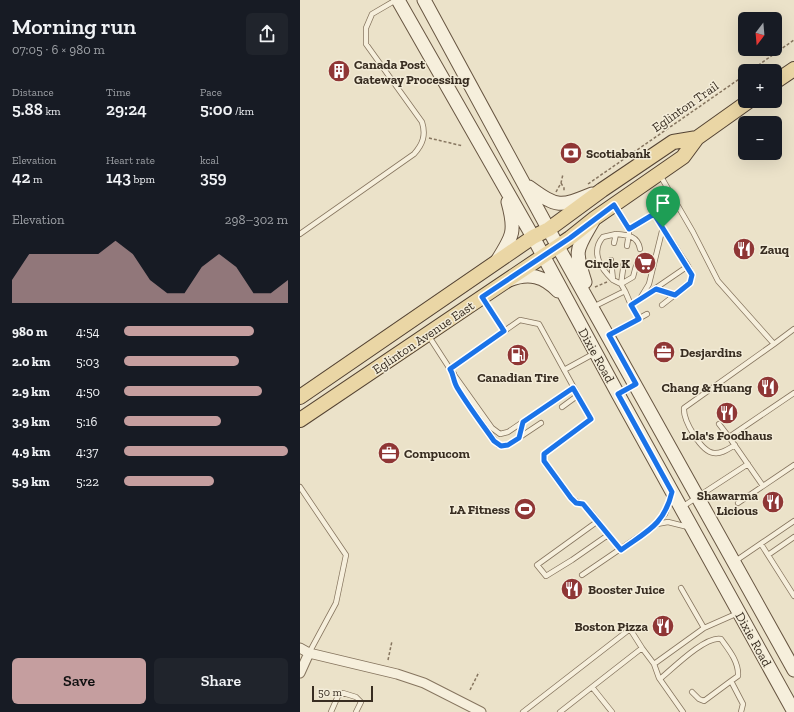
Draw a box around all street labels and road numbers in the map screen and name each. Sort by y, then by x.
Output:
street label: Eglinton Trail [649,78,722,135]
street label: Eglinton Avenue East [370,298,477,377]
street label: Dixie Road [575,325,618,385]
street label: Dixie Road [732,609,775,669]

